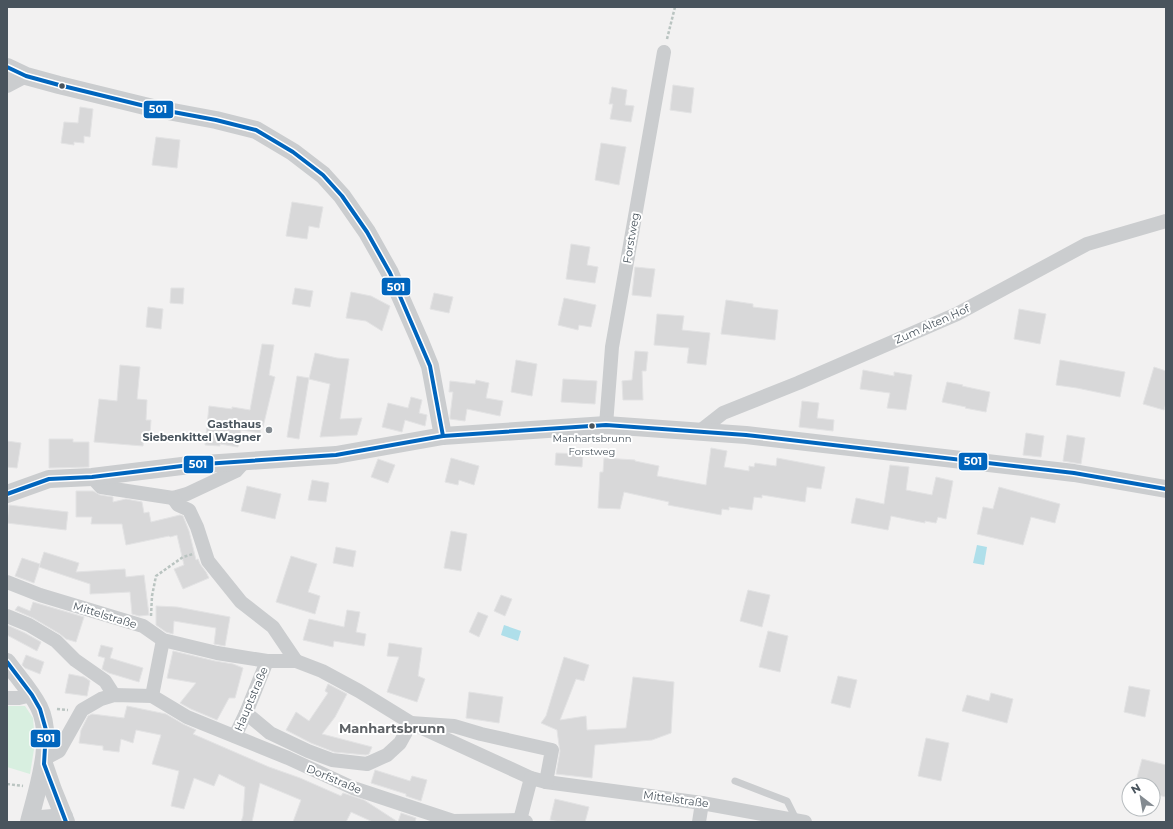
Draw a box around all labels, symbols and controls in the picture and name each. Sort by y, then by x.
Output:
unlabelled marker [57,81,67,91]
line badge: 501 [143,100,174,119]
text: 501 [149,102,167,116]
street label: Forstweg [620,211,642,265]
line badge: 501 [381,277,411,296]
text: 501 [387,280,405,294]
street label: Zum Alten Hof [892,301,973,347]
place label: Gasthaus Siebenkittel Wagner [142,417,261,444]
marker: Manhartsbrunn Forstweg [587,421,597,431]
marker: Gasthaus Siebenkittel Wagner [264,425,274,435]
place label: Manhartsbrunn Forstweg [553,432,632,458]
line badge: 501 [958,452,988,471]
text: 501 [964,454,982,468]
line badge: 501 [183,455,214,474]
text: 501 [189,457,207,471]
street label: Mittelstraße [71,599,139,631]
street label: Hauptstraße [231,664,271,734]
district label: Manhartsbrunn [339,720,445,736]
line badge: 501 [30,729,61,748]
text: 501 [37,731,55,745]
street label: Dorfstraße [304,761,364,797]
north arrow [1121,777,1161,817]
text: N [1128,780,1143,797]
street label: Mittelstraße [642,787,710,811]

